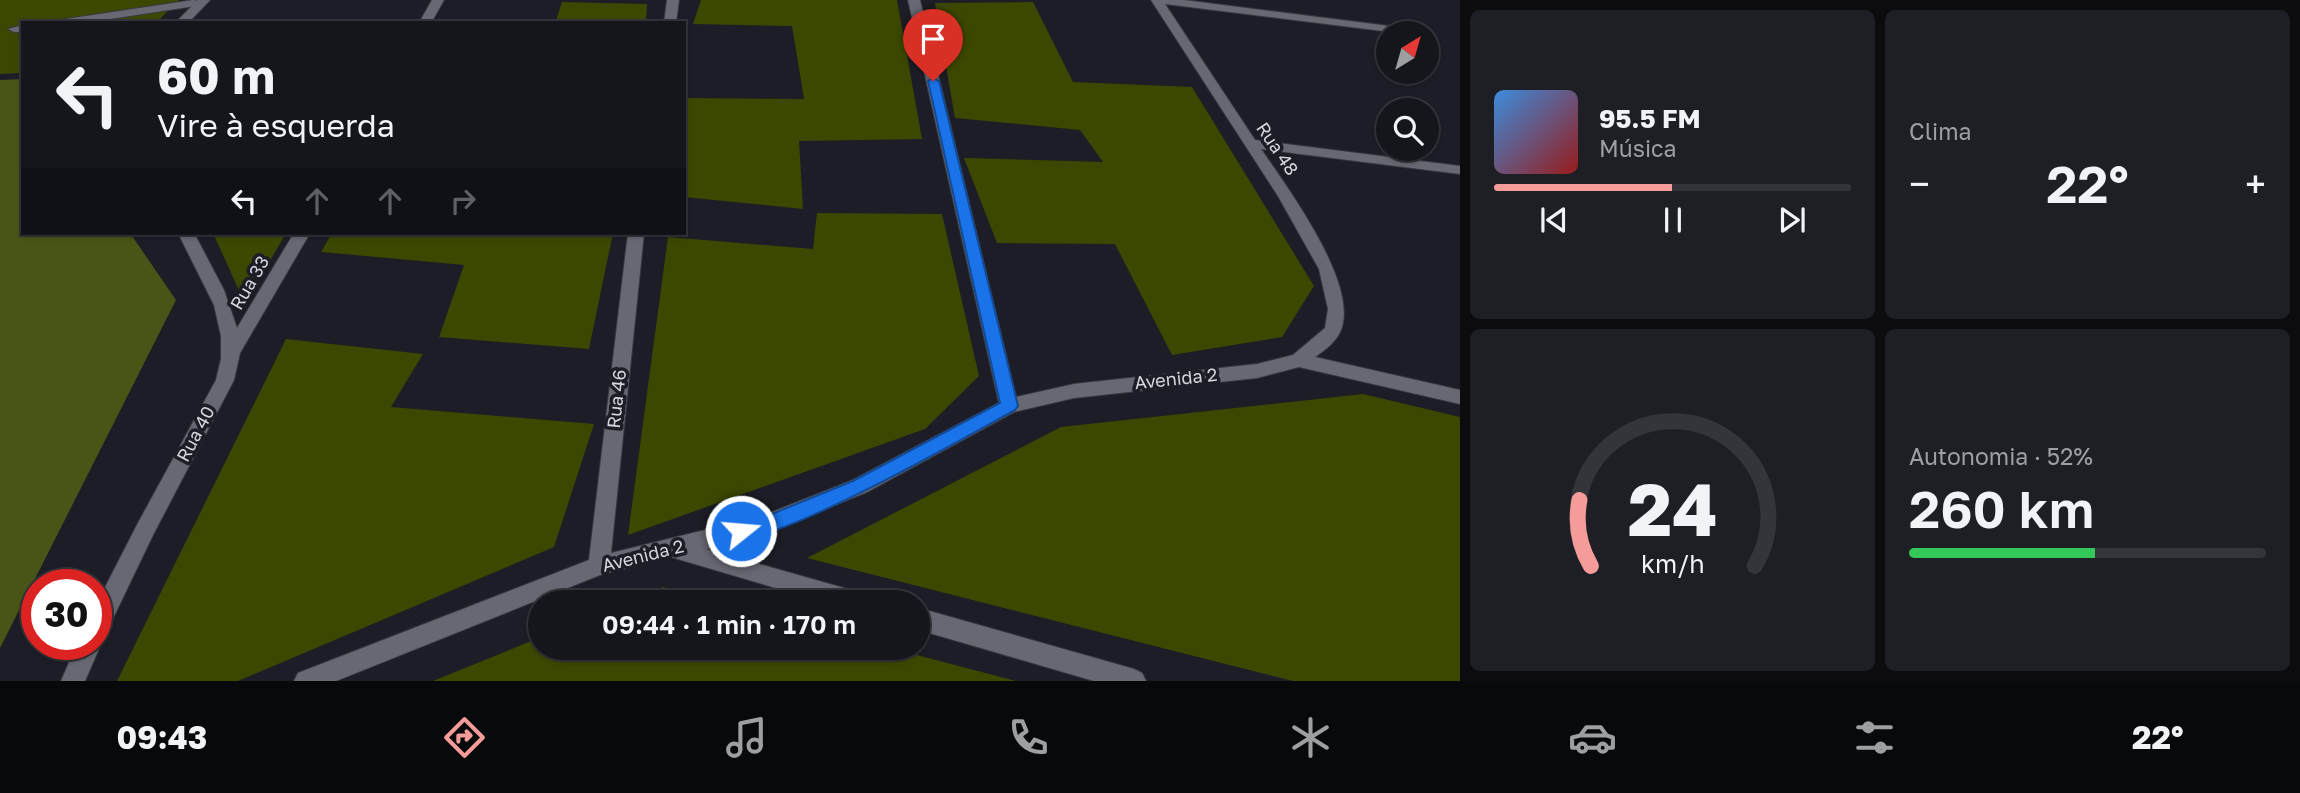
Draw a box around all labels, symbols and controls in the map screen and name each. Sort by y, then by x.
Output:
pin [903,9,963,81]
icon: arrive [914,20,952,58]
north arrow [1376,21,1438,84]
map controls [1376,21,1439,161]
text: 60 m [157,46,275,105]
icon: left [42,49,133,140]
button: search [1376,98,1439,161]
text: 95.5 FM [1599,103,1701,134]
text: Vire à esquerda [157,106,395,144]
text: Clima [1909,117,1972,145]
street label: Rua 48 [1252,118,1304,179]
text: Música [1599,134,1677,162]
text: 22° [2046,152,2129,214]
text: − [1909,161,1930,206]
text: + [2245,161,2266,206]
icon: left [225,182,263,220]
icon: ahead [298,182,336,220]
icon: ahead [371,182,409,220]
icon: right [444,182,482,220]
icon: previous [1535,201,1573,239]
icon: pause [1654,201,1692,239]
icon: next [1773,201,1811,239]
street label: Rua 33 [225,252,273,313]
street label: Avenida 2 [1133,363,1218,393]
street label: Rua 46 [602,368,630,430]
street label: Rua 40 [171,402,219,465]
text: Autonomia · 52% [1909,442,2093,470]
text: 24 [1628,465,1717,552]
text: 260 km [1909,477,2094,539]
position arrow [704,494,778,568]
street label: Avenida 2 [600,534,686,576]
text: km/h [1641,548,1704,579]
speed limit sign: 30 [21,569,112,660]
text: 09:44 · 1 min · 170 m [602,609,856,640]
icon: directions [440,713,489,762]
icon: music [722,713,771,762]
icon: phone [1004,713,1053,762]
icon: climate [1286,713,1335,762]
icon: car [1568,713,1617,762]
icon: filters [1850,713,1899,762]
text: 09:43 [116,718,207,756]
text: 22° [2132,718,2183,756]

